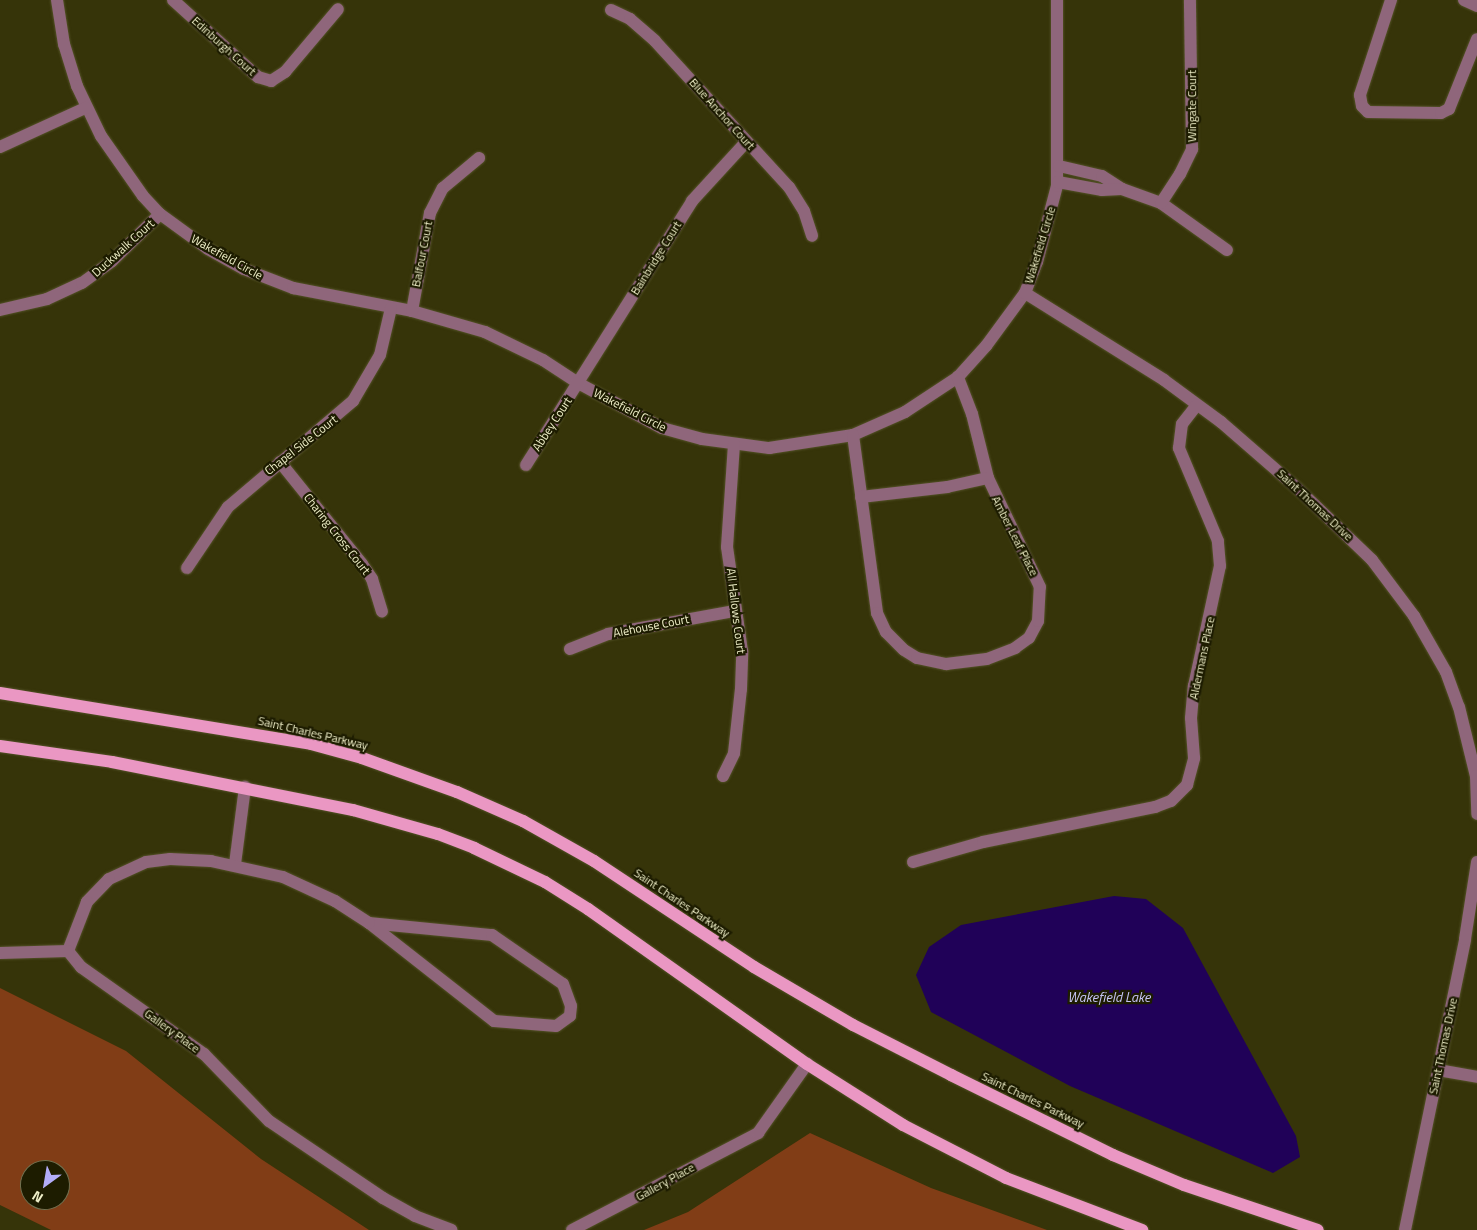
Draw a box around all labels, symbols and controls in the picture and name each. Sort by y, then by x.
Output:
street label: Edinburgh Court [189,13,259,79]
street label: Wingate Court [1185,70,1199,142]
street label: Blue Anchor Court [686,75,758,153]
street label: Wakefield Circle [1021,205,1059,285]
street label: Duckwalk Court [89,216,157,280]
street label: Bainbridge Court [628,218,684,298]
street label: Balfour Court [409,220,435,288]
street label: Wakefield Circle [189,231,265,283]
street label: Wakefield Circle [591,385,669,435]
street label: Abbey Court [529,394,575,454]
street label: Chapel Side Court [262,412,340,478]
street label: Saint Thomas Drive [1274,466,1356,544]
street label: Charing Cross Court [301,491,373,577]
street label: Amber Leaf Place [989,494,1041,578]
street label: All Hallows Court [724,567,748,655]
street label: Alehouse Court [612,612,690,640]
street label: Aldermans Place [1186,615,1218,701]
street label: Saint Charles Parkway [257,713,369,753]
street label: Saint Charles Parkway [631,866,733,940]
water label: Wakefield Lake [1068,989,1150,1005]
street label: Saint Thomas Drive [1426,997,1460,1095]
street label: Gallery Place [142,1006,202,1056]
street label: Saint Charles Parkway [979,1069,1087,1131]
north arrow [20,1160,70,1210]
street label: Gallery Place [633,1160,697,1204]
text: N [28,1186,47,1209]

